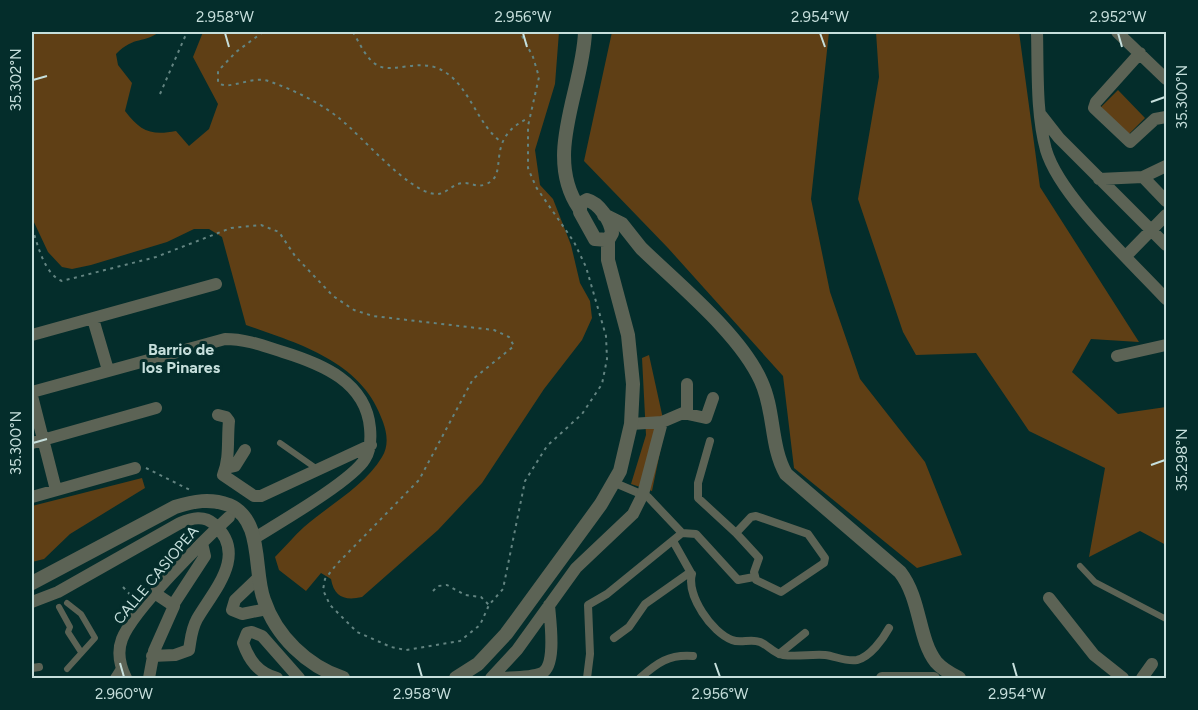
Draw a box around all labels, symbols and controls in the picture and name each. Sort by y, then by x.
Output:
text: 2.958°W [196,8,254,26]
text: 2.956°W [494,8,552,26]
text: 2.954°W [791,8,850,26]
text: 2.952°W [1090,8,1147,26]
text: 35.302°N [7,48,25,112]
text: 35.300°N [1173,65,1191,129]
district label: Barrio de los Pinares [142,340,221,377]
text: 35.300°N [7,411,25,475]
text: 35.298°N [1173,428,1191,492]
street label: CALLE CASIOPEA [110,522,202,628]
text: 2.960°W [95,685,154,703]
text: 2.958°W [393,685,451,703]
text: 2.956°W [691,685,749,703]
text: 2.954°W [988,685,1047,703]

